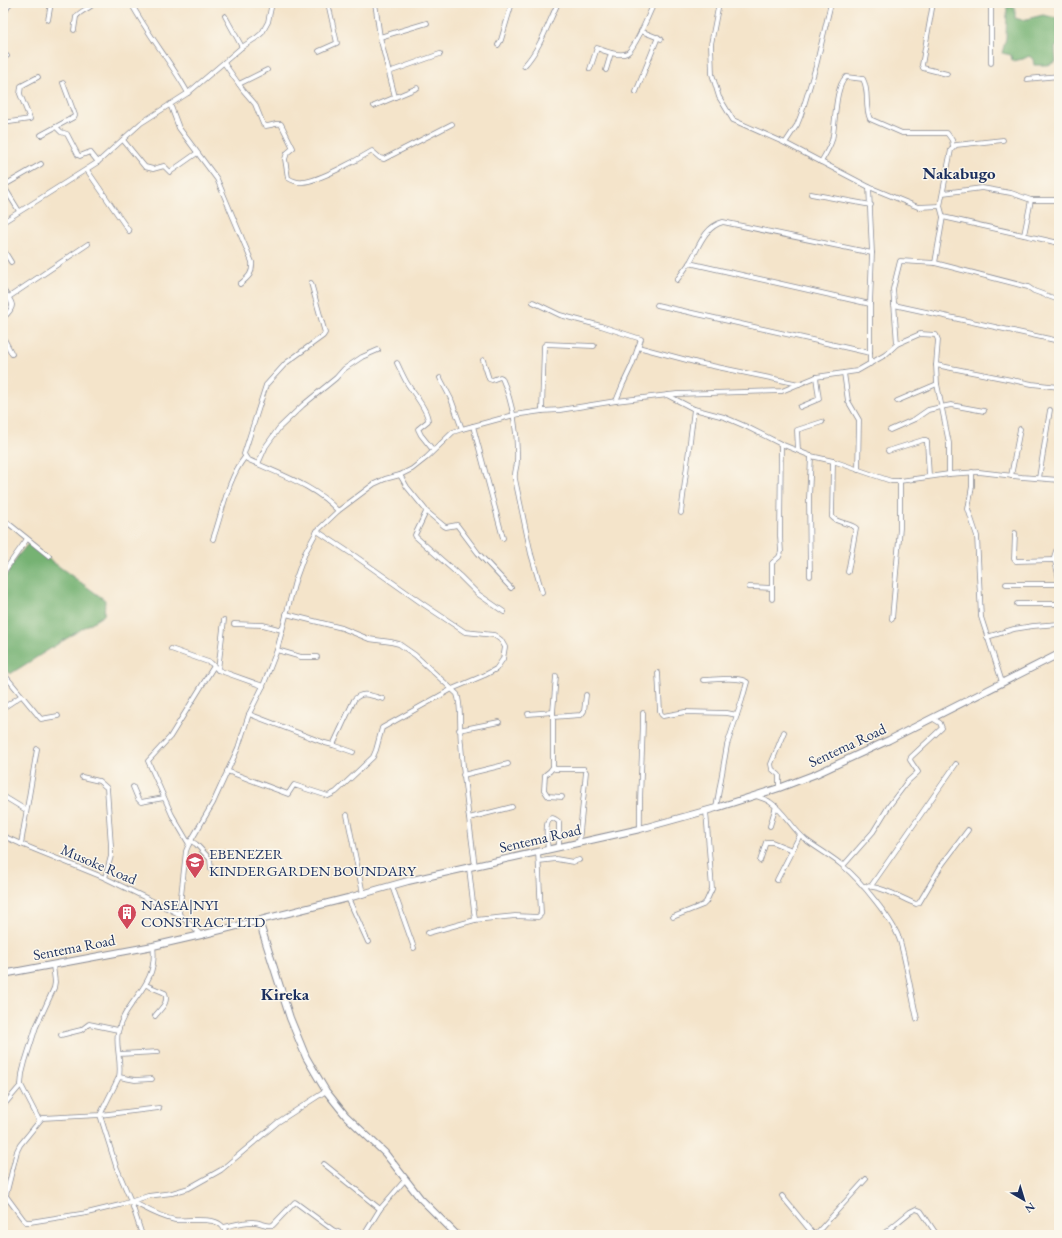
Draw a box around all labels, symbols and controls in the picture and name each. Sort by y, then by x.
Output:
district label: Nakabugo [922,162,996,184]
street label: Sentema Road [805,719,889,771]
street label: Sentema Road [497,819,583,857]
street label: Musoke Road [58,839,140,889]
place label: EBENEZER KINDERGARDEN BOUNDARY [209,844,417,880]
school or university icon: EBENEZER KINDERGARDEN BOUNDARY [184,851,206,879]
place label: NASEA|NYI CONSTRACT LTD [141,895,265,931]
building icon: NASEA|NYI CONSTRACT LTD [116,902,138,930]
street label: Sentema Road [31,930,117,964]
district label: Kireka [261,983,310,1005]
north arrow [1004,1180,1044,1220]
text: N [1022,1200,1038,1216]

